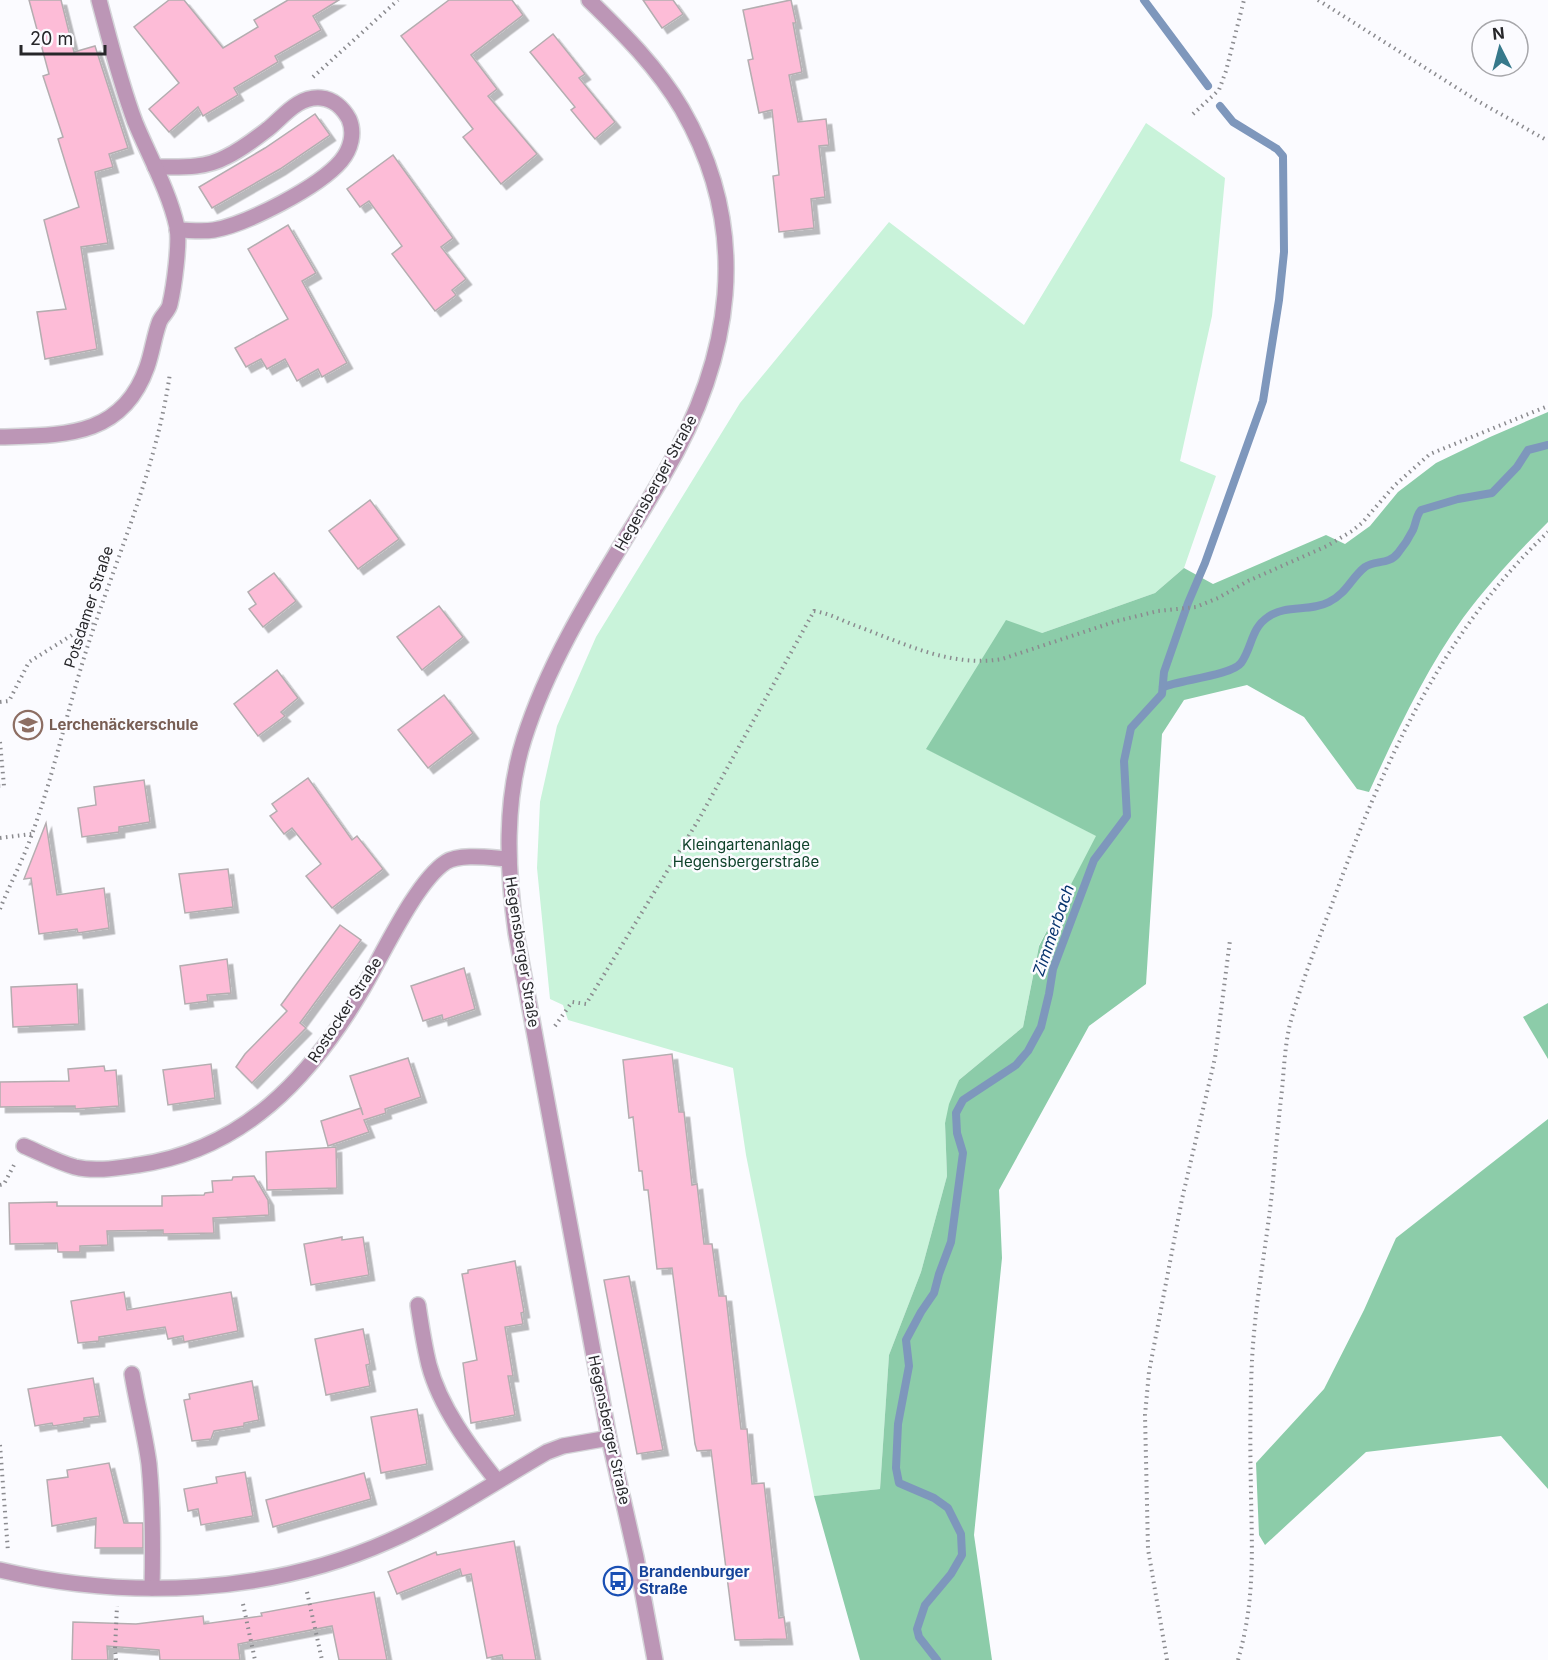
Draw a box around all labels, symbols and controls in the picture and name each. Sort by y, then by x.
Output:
scale bar [21,18,105,56]
north arrow [1470,18,1530,78]
text: N [1491,22,1506,44]
text: 20 m [30,28,73,49]
street label: Hegensberger Straße [610,412,701,554]
street label: Potsdamer Straße [60,543,117,670]
school or university icon: Lerchenäckerschule [12,709,44,741]
place label: Lerchenäckerschule [49,715,199,734]
park label: Kleingartenanlage Hegensbergerstraße [673,835,819,871]
street label: Hegensberger Straße [501,875,544,1029]
water label: Zimmerbach [1028,881,1078,979]
street label: Rostocker Straße [303,953,386,1066]
street label: Hegensberger Straße [584,1353,635,1506]
place label: Brandenburger Straße [639,1562,750,1598]
bus stop icon: Brandenburger Straße [602,1565,634,1597]

